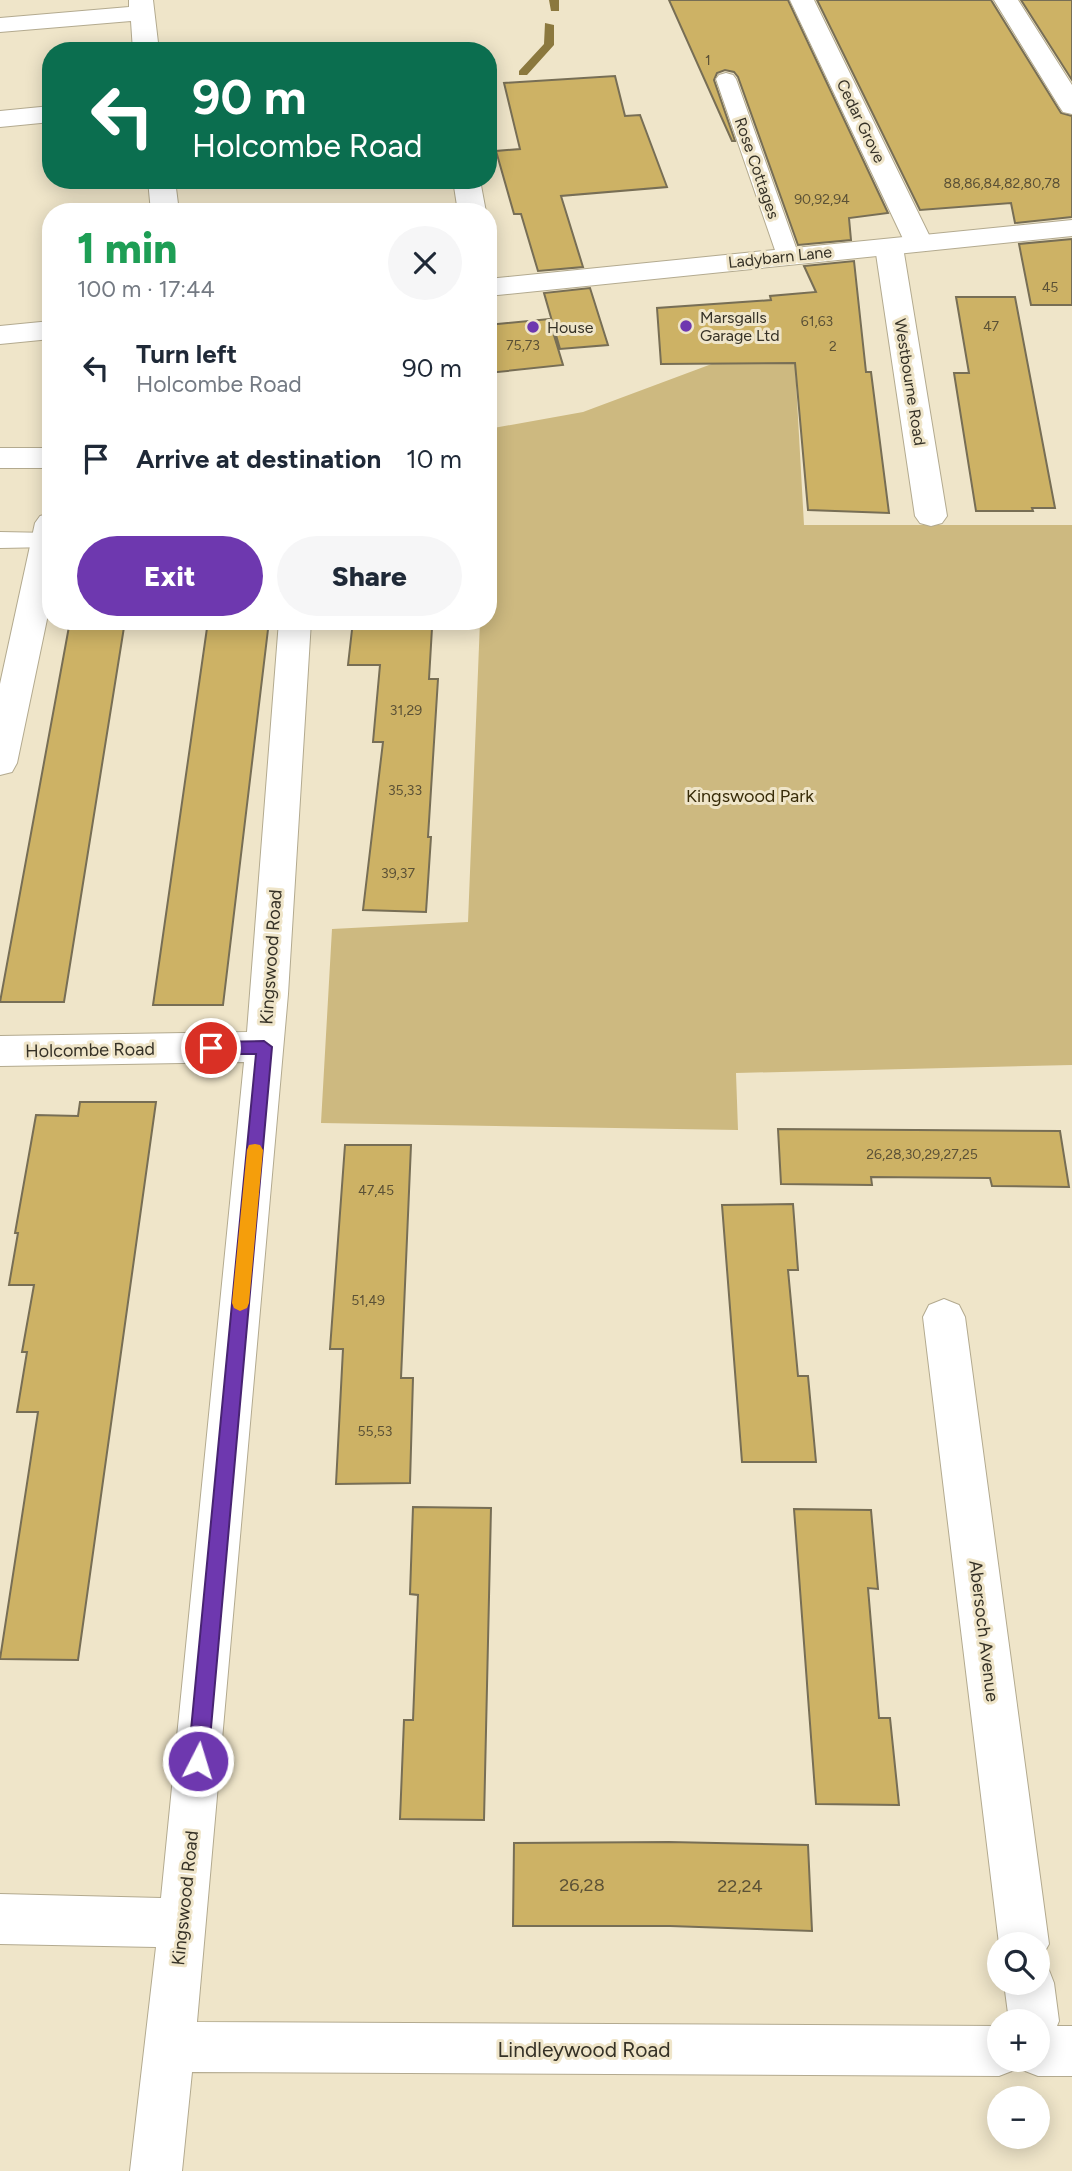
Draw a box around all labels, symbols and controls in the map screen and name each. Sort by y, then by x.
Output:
house number: 1 [705,52,711,69]
text: 90 m [192,67,307,126]
icon: left [77,70,168,161]
street label: Cedar Grove [833,76,890,166]
street label: Rose Cottages [731,115,783,221]
text: Holcombe Road [192,127,423,165]
house number: 88,86,84,82,80,78 [944,175,1060,192]
house number: 90,92,94 [794,191,850,208]
text: 1 min [77,223,177,274]
button: close [388,226,462,300]
street label: Ladybarn Lane [727,242,833,272]
text: 100 m · 17:44 [77,275,215,303]
house number: 45 [1042,279,1058,296]
place label: Marsgalls Garage Ltd [700,308,780,345]
house number: 61,63 [801,313,833,330]
street label: Westbourne Road [891,317,929,447]
place label: House [547,318,594,337]
marker: Marsgalls Garage Ltd [678,318,694,334]
house number: 47 [983,318,1000,335]
marker: House [525,319,541,335]
house number: 75,73 [506,337,540,354]
text: Turn left [136,338,237,370]
house number: 2 [829,338,837,355]
icon: left [77,349,115,387]
text: 90 m [402,352,462,384]
text: Holcombe Road [136,370,302,398]
icon: arrive [77,440,115,478]
text: Arrive at destination [136,443,381,475]
text: 10 m [406,443,462,475]
button: Exit [77,536,263,616]
button: Share [277,536,462,616]
house number: 31,29 [390,702,422,719]
house number: 35,33 [388,782,422,799]
park label: Kingswood Park [686,785,814,807]
house number: 39,37 [381,865,415,882]
street label: Kingswood Road [255,889,287,1025]
pin [181,1018,241,1078]
icon: arrive [192,1029,230,1067]
street label: Holcombe Road [25,1038,155,1062]
house number: 26,28,30,29,27,25 [866,1146,978,1163]
house number: 47,45 [358,1182,394,1199]
house number: 51,49 [351,1292,385,1309]
house number: 55,53 [358,1423,392,1440]
street label: Abersoch Avenue [964,1559,1004,1703]
position arrow [161,1724,235,1798]
street label: Kingswood Road [167,1830,203,1966]
house number: 26,28 [559,1874,605,1896]
house number: 22,24 [717,1875,763,1897]
map controls [987,1932,1050,2149]
button: search [987,1932,1050,1995]
button: + [987,2009,1050,2072]
street label: Lindleywood Road [497,2037,671,2062]
button: − [987,2086,1050,2149]

